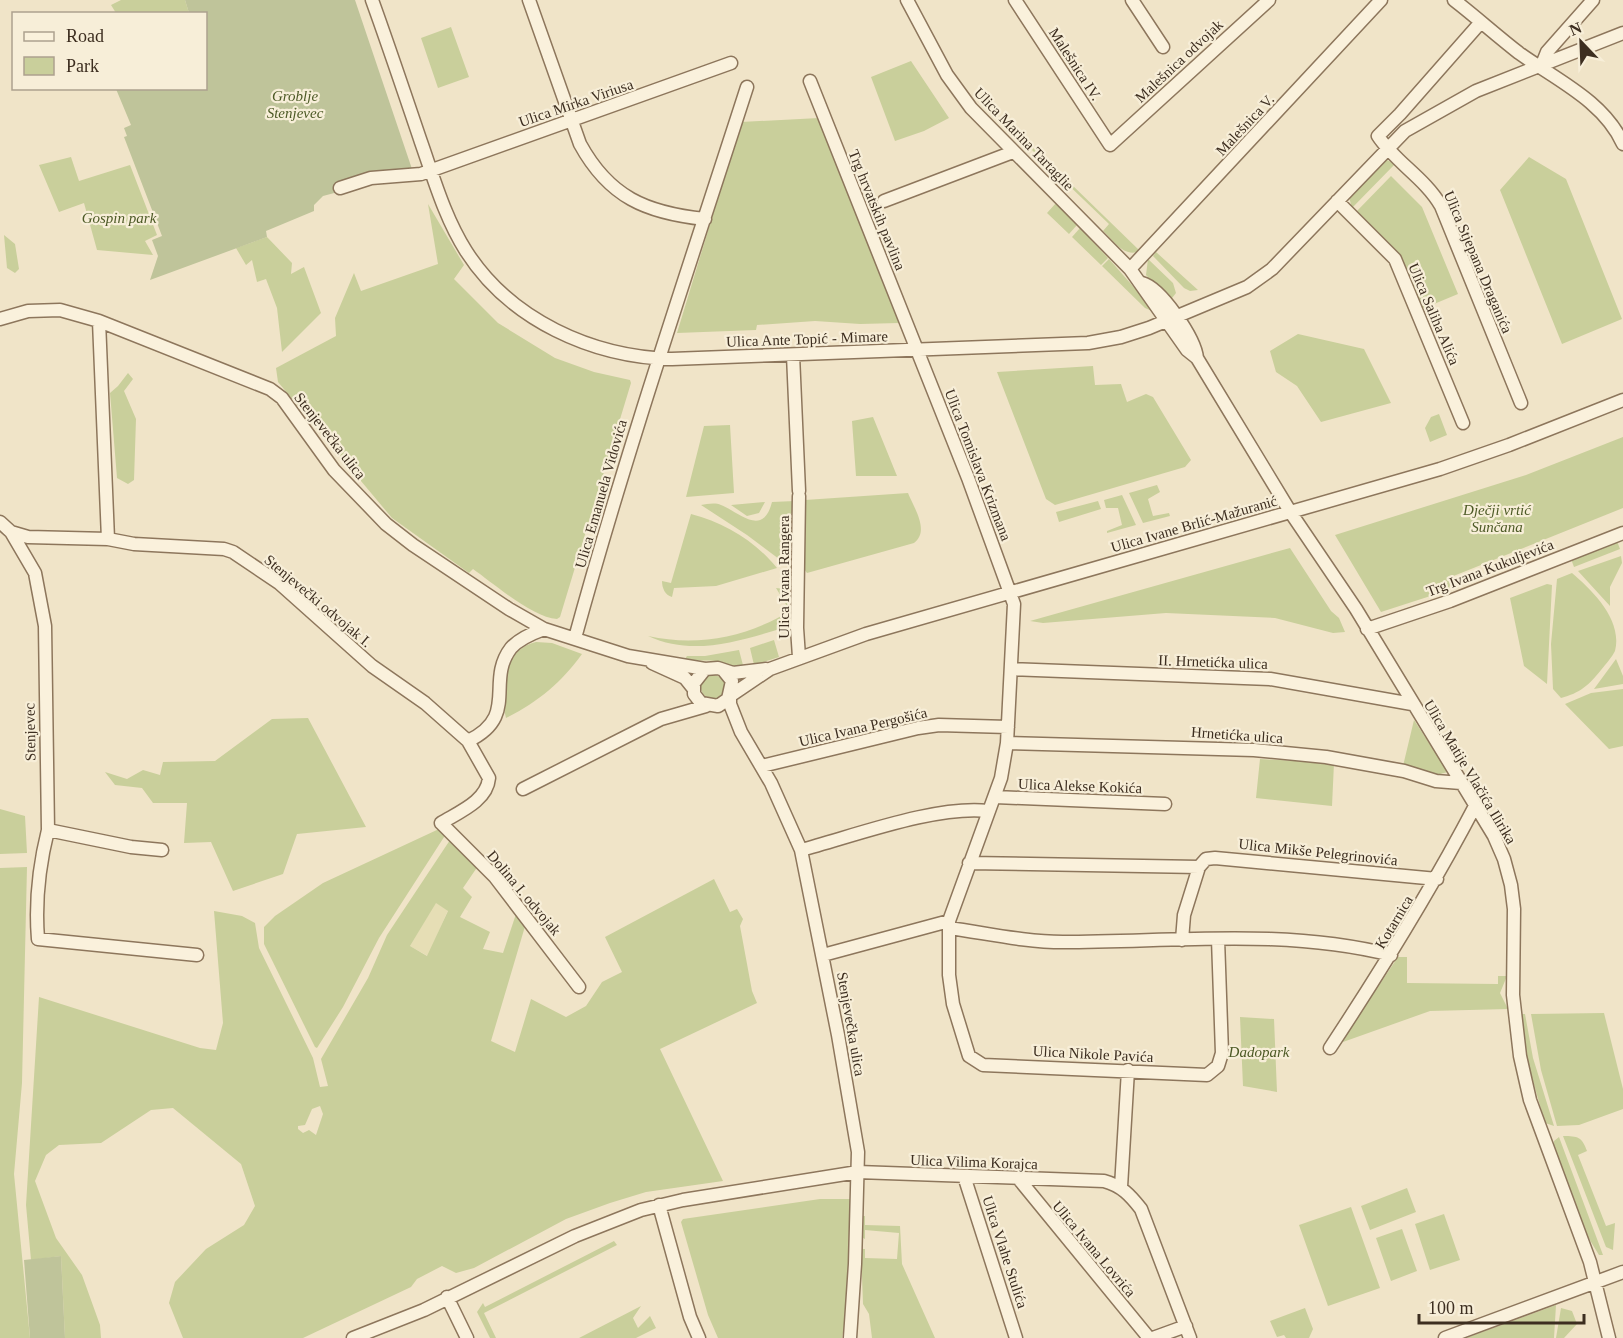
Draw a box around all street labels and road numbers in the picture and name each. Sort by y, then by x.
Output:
street label: Malešnica odvojak [1132,16,1226,106]
street label: Malešnica IV. [1046,25,1104,103]
street label: Ulica Mirka Viriusa [517,76,635,130]
street label: Ulica Marina Tartaglie [971,84,1077,194]
street label: Malešnica V. [1213,91,1277,159]
street label: Trg hrvatskih pavlina [846,148,909,273]
street label: Ulica Stjepana Draganića [1441,188,1515,336]
street label: Ulica Saliha Alića [1405,261,1463,368]
street label: Ulica Ante Topić - Mimare [726,328,889,350]
street label: Ulica Tomislava Krizmana [942,387,1014,543]
street label: Stenjevečka ulica [291,390,369,483]
street label: Ulica Emanuela Vidovića [572,418,630,570]
street label: Ulica Ivane Brlić-Mažuranić [1109,492,1279,555]
street label: Ulica Ivana Rangera [776,515,792,639]
street label: Trg Ivana Kukuljevića [1424,536,1556,600]
street label: Stenjevečki odvojak I. [261,552,375,650]
street label: II. Hrnetićka ulica [1158,652,1268,672]
street label: Ulica Matije Vlačića Ilirika [1421,697,1520,847]
street label: Stenjevec [21,702,39,761]
street label: Ulica Ivana Pergošića [797,704,929,750]
street label: Hrnetićka ulica [1191,724,1284,746]
street label: Ulica Alekse Kokića [1018,776,1143,796]
street label: Ulica Mikše Pelegrinovića [1238,836,1399,868]
street label: Dolina I. odvojak [484,847,564,939]
street label: Kotarnica [1372,892,1416,951]
street label: Stenjevečka ulica [834,971,868,1078]
street label: Ulica Nikole Pavića [1032,1043,1154,1065]
street label: Ulica Vilima Korajca [910,1152,1039,1172]
street label: Ulica Vlahe Stulića [979,1194,1031,1311]
street label: Ulica Ivana Lovrića [1049,1198,1139,1300]

